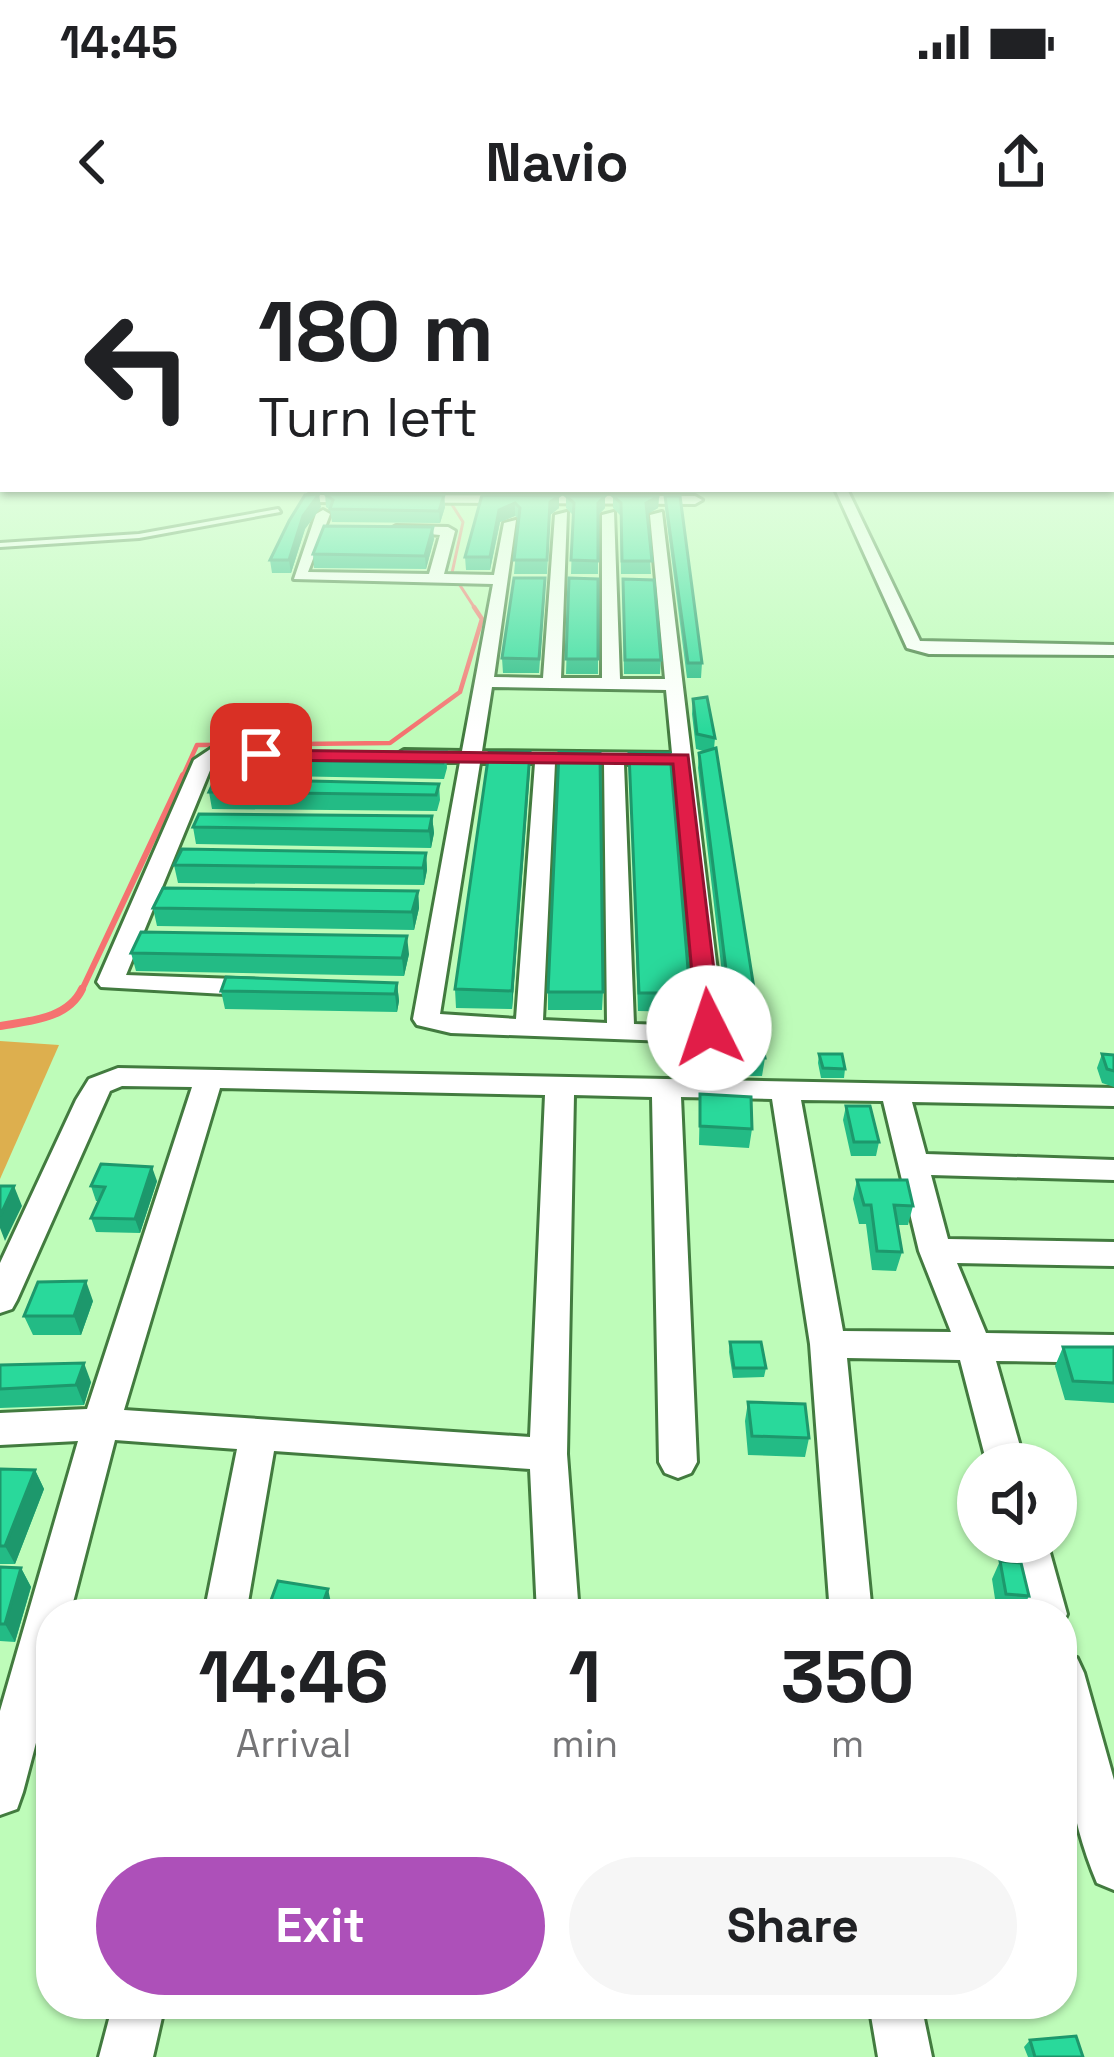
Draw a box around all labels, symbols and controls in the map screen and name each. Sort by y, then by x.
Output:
text: 14:45 [60,14,178,71]
text: Navio [486,128,628,197]
icon: back [60,129,126,195]
icon: share [988,129,1054,195]
text: 180 m [258,278,494,386]
icon: left [60,288,216,444]
text: Turn left [258,383,478,452]
pin [210,703,312,805]
icon: arrive [228,721,294,787]
position arrow [646,965,772,1091]
map controls [957,1443,1077,1563]
button: sound [957,1443,1077,1563]
text: 14:46 [199,1631,389,1723]
text: 1 [568,1631,601,1723]
text: 350 [781,1631,914,1723]
text: Arrival [236,1719,352,1768]
text: min [551,1719,618,1768]
text: m [831,1719,864,1768]
button: Exit [96,1857,545,1995]
button: Share [569,1857,1017,1995]

